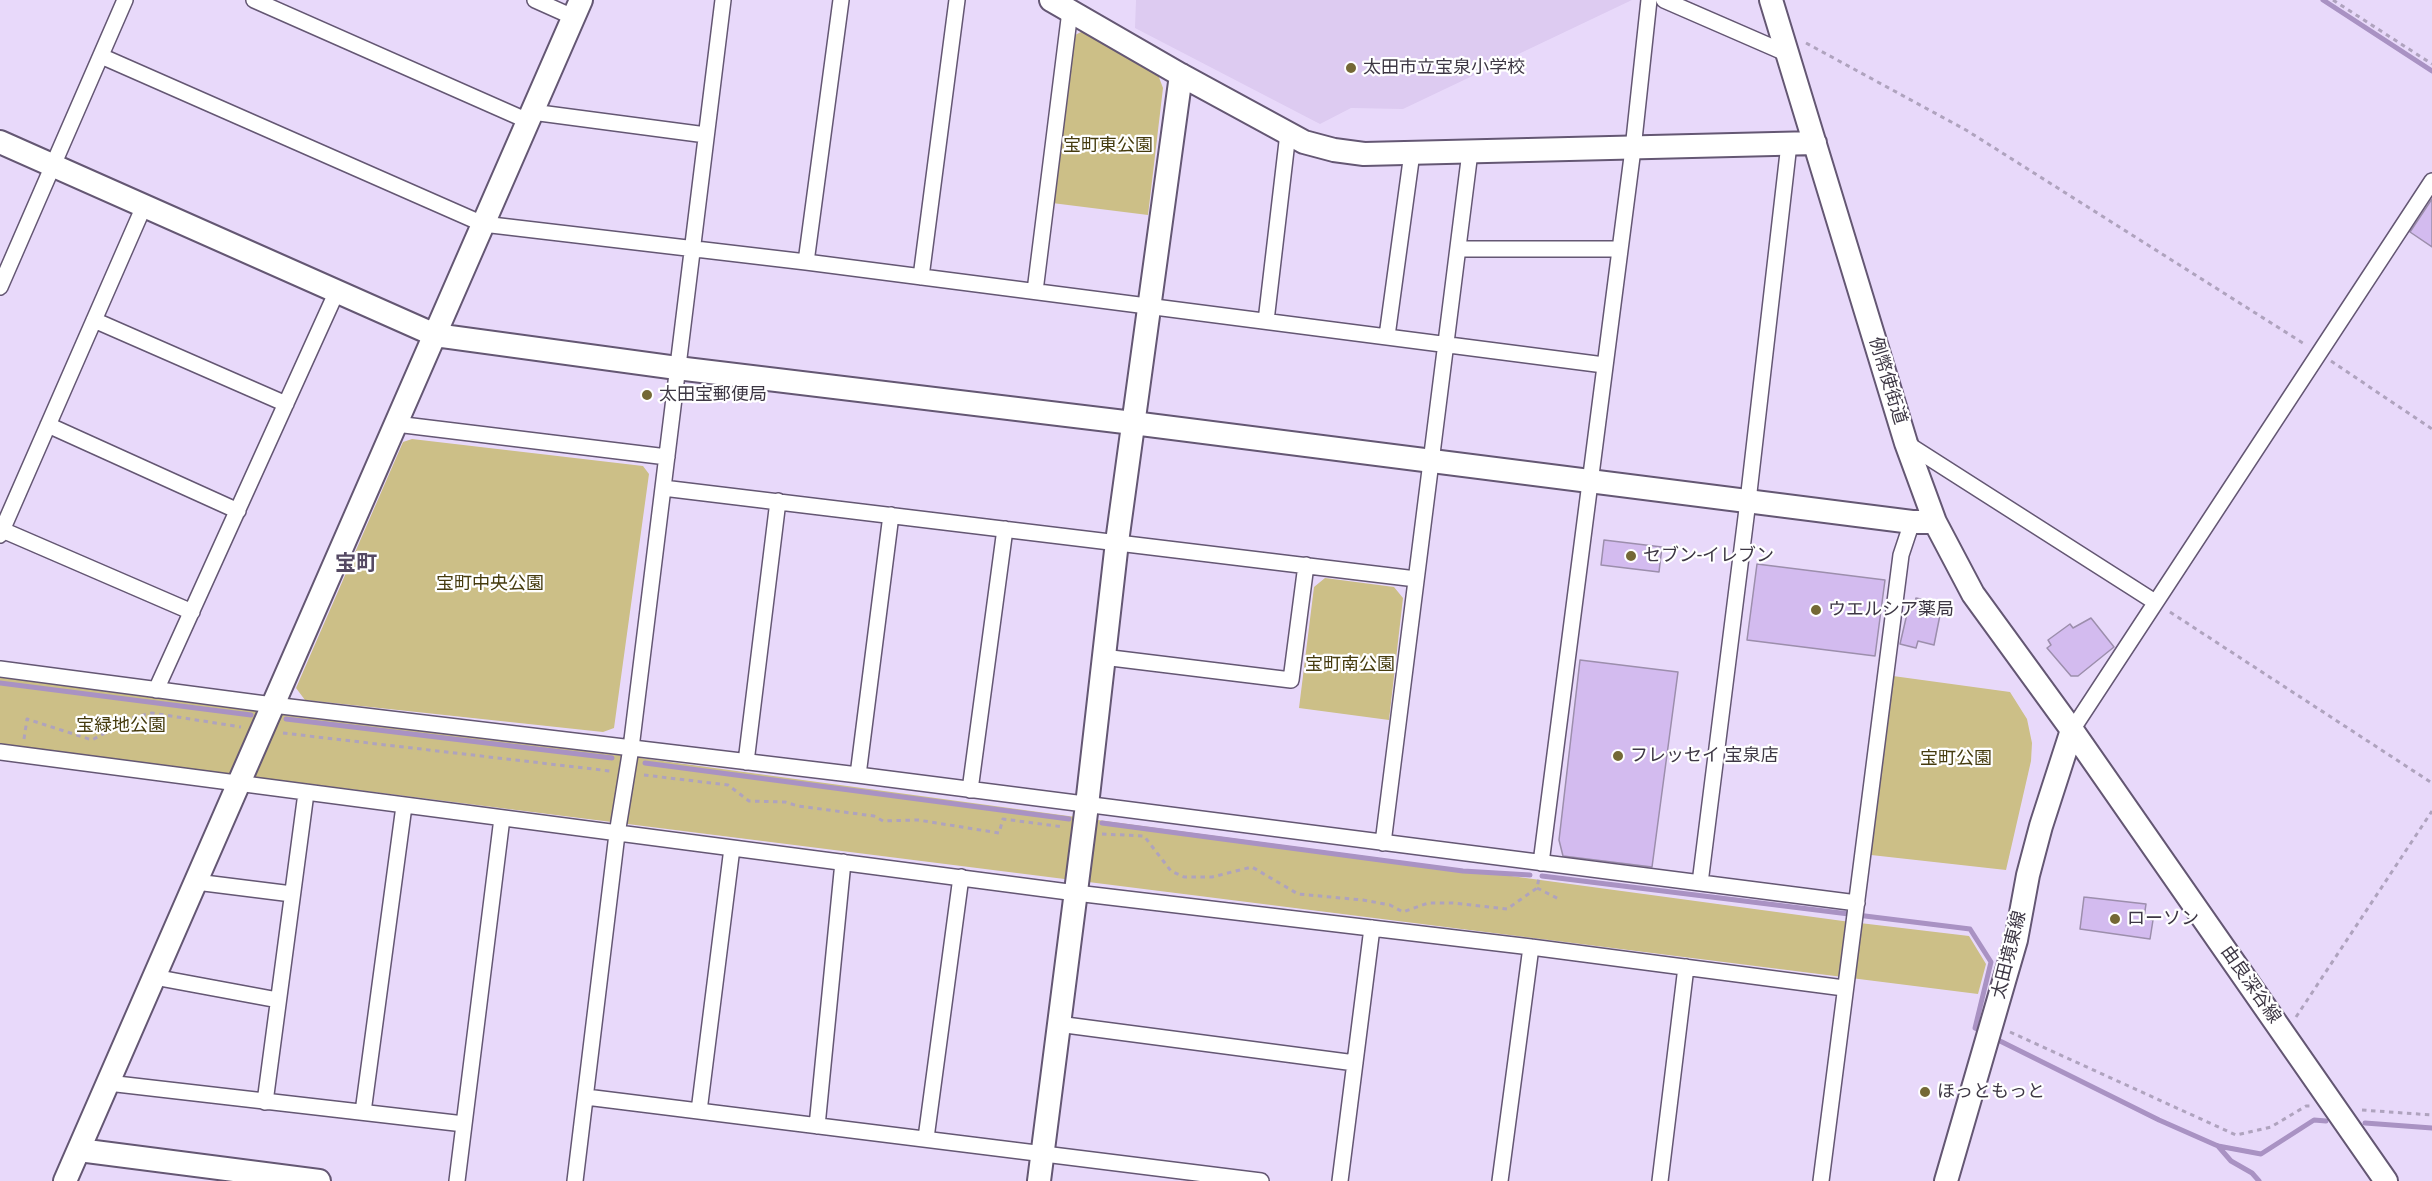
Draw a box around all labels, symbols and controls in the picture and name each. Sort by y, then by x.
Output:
place label: 太田市立宝泉小学校 [1363,57,1525,79]
marker: 太田市立宝泉小学校 [1344,61,1358,75]
park label: 宝町東公園 [1063,135,1153,157]
street label: 例幣使街道 [1864,335,1910,427]
place label: 太田宝郵便局 [659,384,767,406]
marker: 太田宝郵便局 [640,388,654,402]
place label: セブン-イレブン [1643,545,1774,567]
marker: セブン-イレブン [1624,549,1638,563]
district label: 宝町 [335,552,377,578]
park label: 宝町中央公園 [436,573,544,595]
place label: ウエルシア薬局 [1828,599,1954,621]
marker: ウエルシア薬局 [1809,603,1823,617]
park label: 宝町南公園 [1305,654,1395,676]
park label: 宝緑地公園 [76,715,166,737]
place label: フレッセイ 宝泉店 [1630,745,1778,767]
park label: 宝町公園 [1920,748,1992,770]
marker: フレッセイ 宝泉店 [1611,749,1625,763]
place label: ローソン [2127,908,2199,930]
street label: 太田境東線 [1989,909,2031,1001]
marker: ローソン [2108,912,2122,926]
street label: 由良深谷線 [2215,942,2285,1028]
place label: ほっともっと [1937,1081,2045,1103]
marker: ほっともっと [1918,1085,1932,1099]

